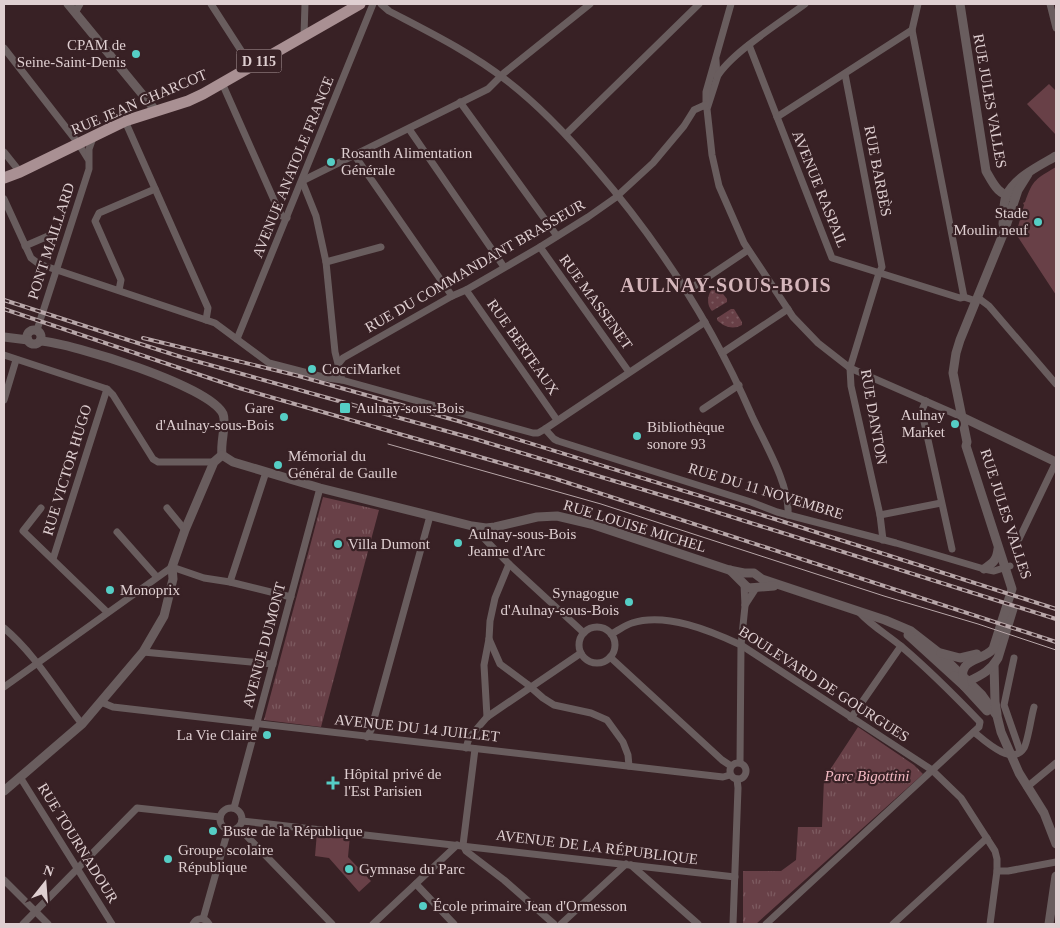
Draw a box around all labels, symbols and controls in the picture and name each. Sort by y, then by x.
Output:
street label: RUE JULES VALLES [970,33,1010,169]
place label: CPAM de Seine-Saint-Denis [17,37,126,70]
marker: CPAM de Seine-Saint-Denis [130,48,142,60]
road number: D 115 [236,49,282,72]
street label: RUE JEAN CHARCOT [69,66,209,138]
street label: AVENUE ANATOLE FRANCE [249,74,337,260]
street label: RUE BARBÈS [861,124,895,218]
street label: AVENUE RASPAIL [789,128,851,250]
place label: Rosanth Alimentation Générale [341,145,473,178]
marker: Rosanth Alimentation Générale [325,156,337,168]
street label: PONT MAILLARD [25,180,77,301]
street label: RUE DU COMMANDANT BRASSEUR [362,196,588,336]
place label: Stade Moulin neuf [953,205,1028,238]
marker: Stade Moulin neuf [1032,216,1044,228]
street label: RUE MASSENET [556,252,636,352]
district label: AULNAY-SOUS-BOIS [620,274,832,296]
street label: RUE BERTEAUX [484,296,562,398]
place label: CocciMarket [322,361,401,377]
marker: CocciMarket [306,363,318,375]
street label: RUE DANTON [858,368,890,466]
place label: Gare d'Aulnay-sous-Bois [155,400,274,433]
place label: Aulnay-sous-Bois [356,400,464,416]
marker: Aulnay-sous-Bois [338,401,352,415]
street label: RUE VICTOR HUGO [39,402,95,537]
place label: Aulnay Market [901,407,946,440]
marker: Gare d'Aulnay-sous-Bois [278,411,290,423]
marker: Aulnay Market [949,418,961,430]
place label: Bibliothèque sonore 93 [647,419,725,452]
marker: Bibliothèque sonore 93 [631,430,643,442]
street label: RUE JULES VALLES [977,447,1035,581]
place label: Mémorial du Général de Gaulle [288,448,397,481]
marker: Mémorial du Général de Gaulle [272,459,284,471]
street label: RUE DU 11 NOVEMBRE [686,460,846,522]
street label: RUE LOUISE MICHEL [562,497,708,555]
place label: Aulnay-sous-Bois Jeanne d'Arc [468,526,576,559]
place label: Villa Dumont [348,536,431,552]
marker: Aulnay-sous-Bois Jeanne d'Arc [452,537,464,549]
marker: Villa Dumont [332,538,344,550]
street label: AVENUE DUMONT [240,580,288,710]
place label: Monoprix [120,582,181,598]
marker: Monoprix [104,584,116,596]
place label: Synagogue d'Aulnay-sous-Bois [500,585,619,618]
marker: Synagogue d'Aulnay-sous-Bois [623,596,635,608]
street label: BOULEVARD DE GOURGUES [736,623,912,745]
street label: AVENUE DU 14 JUILLET [334,711,500,745]
place label: La Vie Claire [177,727,257,743]
marker: La Vie Claire [261,729,273,741]
place label: Hôpital privé de l'Est Parisien [344,766,442,799]
park label: Parc Bigottini [824,768,909,784]
marker: Hôpital privé de l'Est Parisien [326,776,340,790]
street label: RUE TOURNADOUR [34,780,122,906]
place label: Buste de la République [223,823,363,839]
marker: Buste de la République [207,825,219,837]
street label: AVENUE DE LA RÉPUBLIQUE [495,827,699,867]
place label: Groupe scolaire République [178,842,274,875]
marker: Groupe scolaire République [162,853,174,865]
north arrow [20,858,70,908]
place label: Gymnase du Parc [359,861,465,877]
marker: Gymnase du Parc [343,863,355,875]
place label: École primaire Jean d'Ormesson [433,898,627,914]
marker: École primaire Jean d'Ormesson [417,900,429,912]

